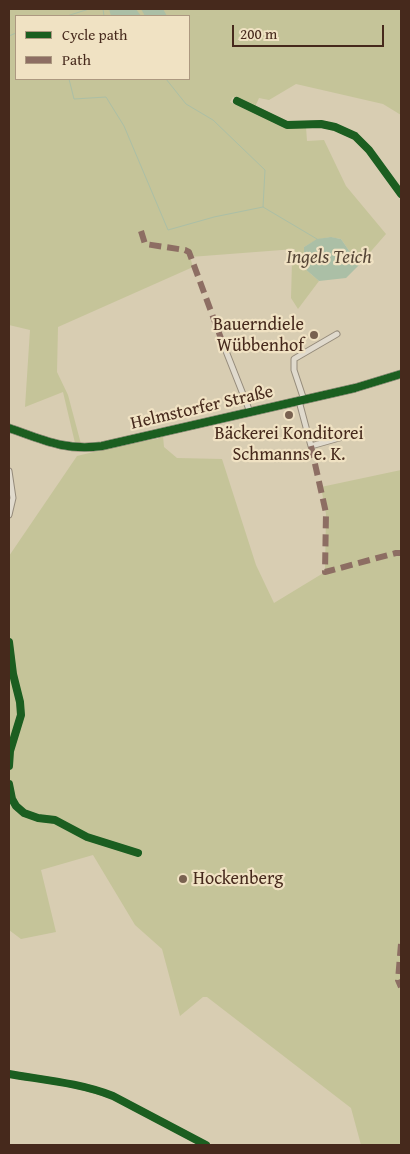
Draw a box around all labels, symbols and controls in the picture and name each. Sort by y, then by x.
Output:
legend [15,15,190,80]
scale bar [235,15,388,47]
text: 200 m [240,23,277,44]
text: Cycle path [62,24,128,45]
text: Path [62,49,91,70]
water label: Ingels Teich [286,247,372,269]
place label: Bauerndiele Wübbenhof [213,314,304,356]
marker: Bauerndiele Wübbenhof [308,329,320,341]
street label: Helmstorfer Straße [129,381,275,435]
marker: Bäckerei Konditorei Schmanns e. K. [283,409,295,421]
place label: Bäckerei Konditorei Schmanns e. K. [214,423,364,466]
place label: Hockenberg [193,868,283,890]
marker: Hockenberg [177,873,189,885]

